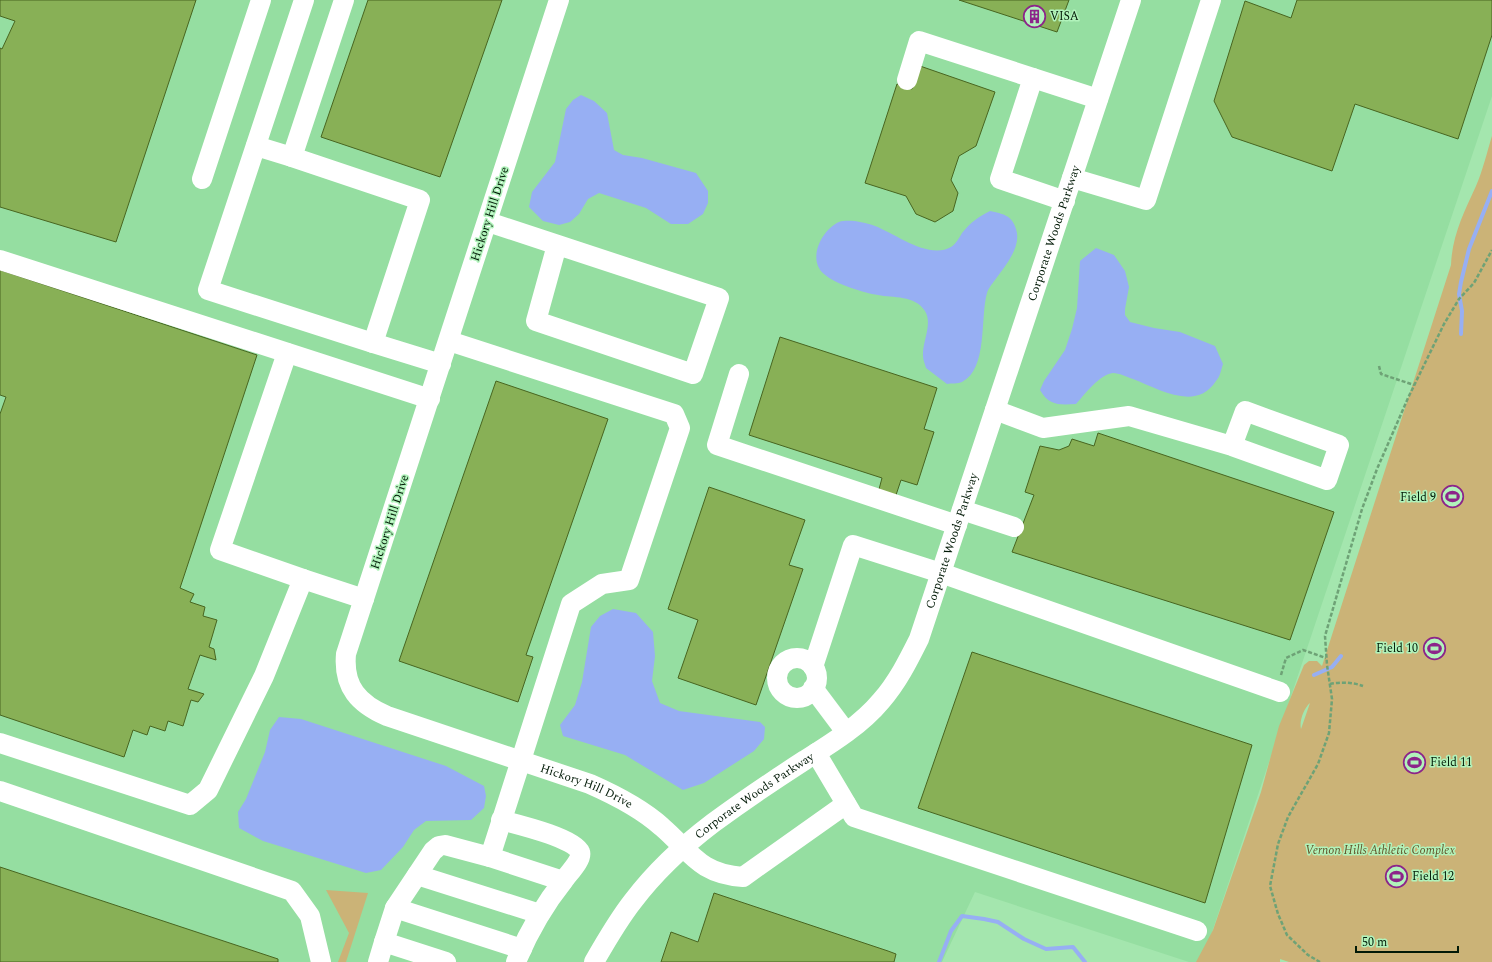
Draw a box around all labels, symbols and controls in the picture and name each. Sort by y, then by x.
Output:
building icon: VISA [1022,3,1048,29]
place label: VISA [1050,7,1079,26]
street label: Corporate Woods Parkway [1022,162,1085,304]
street label: Hickory Hill Drive [466,164,514,264]
street label: Corporate Woods Parkway [920,469,983,611]
street label: Hickory Hill Drive [366,472,414,572]
sports icon: Field 9 [1439,484,1465,510]
place label: Field 9 [1400,488,1436,507]
sports icon: Field 10 [1421,635,1447,661]
place label: Field 10 [1376,639,1418,658]
street label: Corporate Woods Parkway [690,747,819,844]
sports icon: Field 11 [1402,749,1428,775]
place label: Field 11 [1430,753,1472,772]
street label: Hickory Hill Drive [538,758,637,813]
park label: Vernon Hills Athletic Complex [1305,841,1455,860]
sports icon: Field 12 [1383,863,1409,889]
place label: Field 12 [1412,867,1454,886]
scale bar [1356,928,1458,954]
text: 50 m [1362,933,1387,952]

